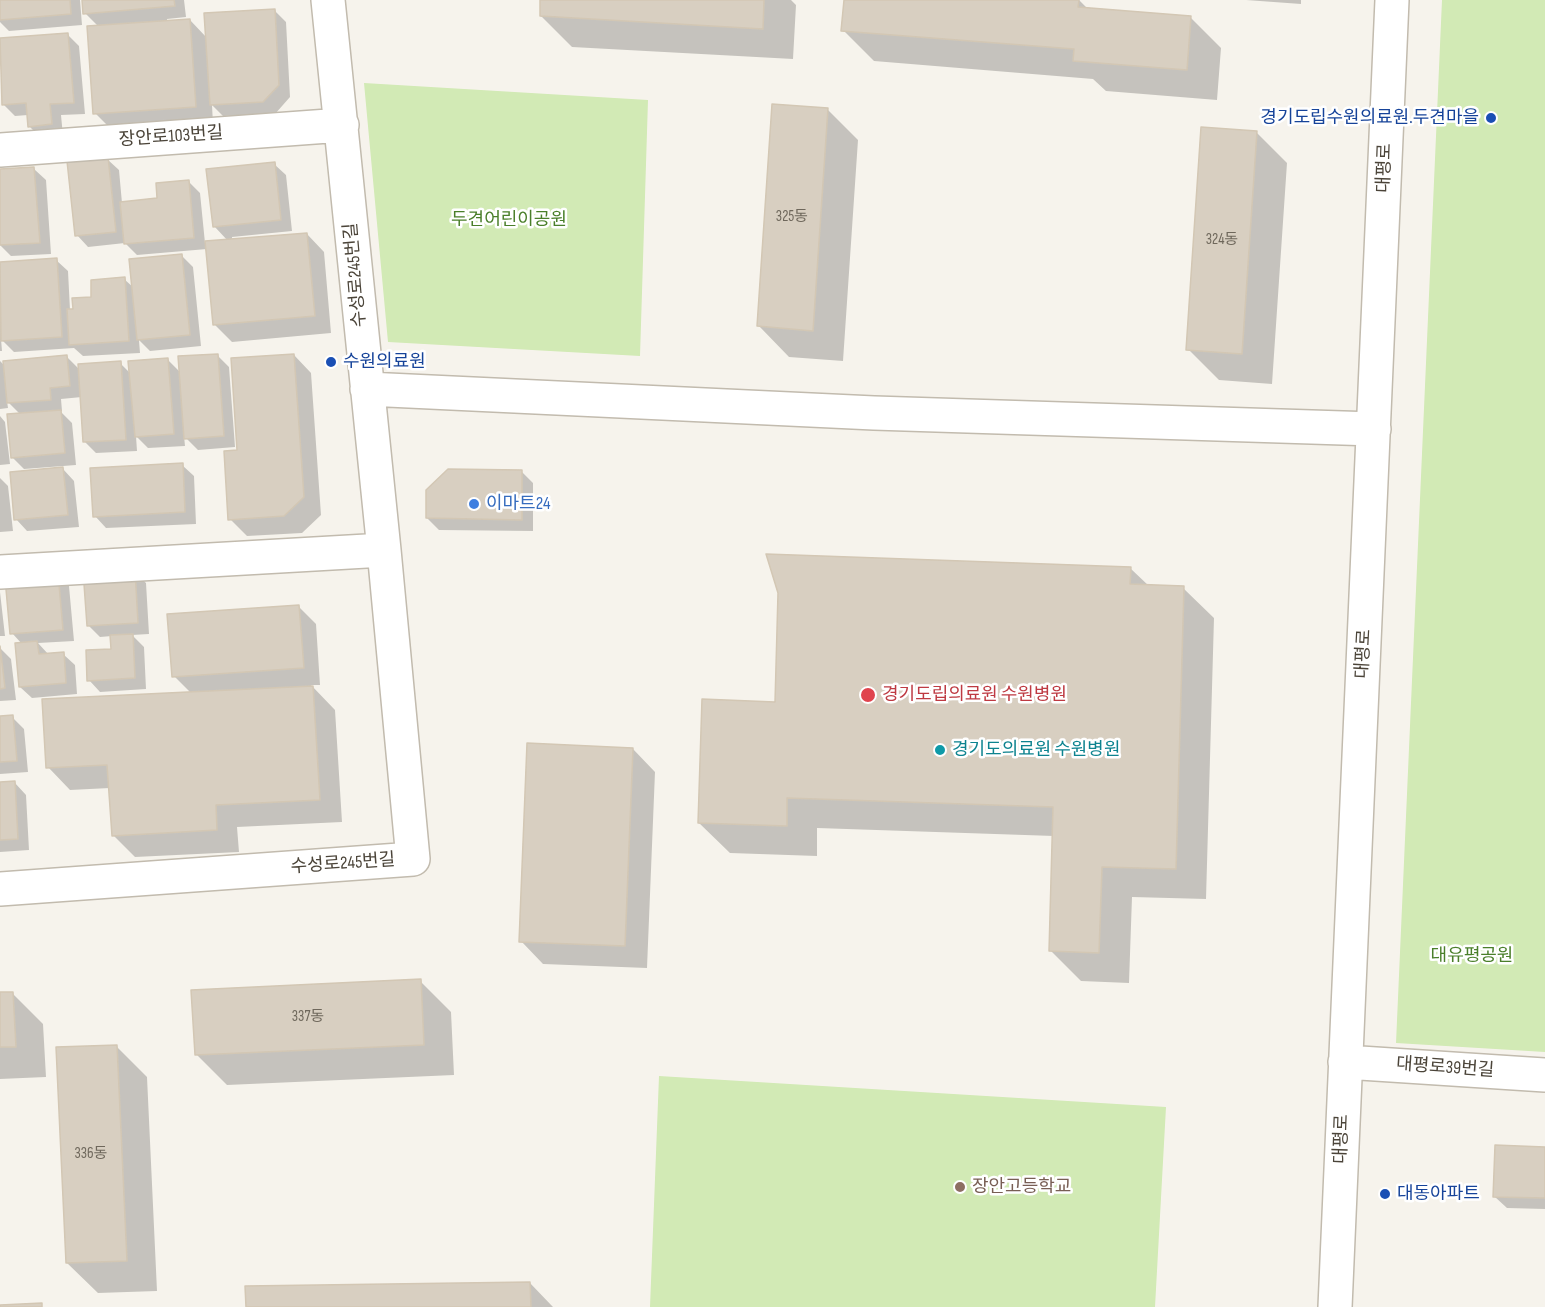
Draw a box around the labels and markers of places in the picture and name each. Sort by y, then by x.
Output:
place label: 경기도립수원의료원.두견마을 [1260,107,1479,129]
marker: 경기도립수원의료원.두견마을 [1484,111,1498,125]
place label: 수원의료원 [343,351,426,373]
marker: 수원의료원 [324,355,338,369]
place label: 이마트24 [486,493,551,515]
marker: 이마트24 [467,497,481,511]
place label: 경기도립의료원 수원병원 [882,684,1067,706]
marker: 경기도립의료원 수원병원 [859,686,877,704]
place label: 경기도의료원 수원병원 [952,739,1120,761]
marker: 경기도의료원 수원병원 [933,743,947,757]
place label: 장안고등학교 [972,1176,1071,1198]
marker: 장안고등학교 [953,1180,967,1194]
place label: 대동아파트 [1397,1183,1480,1205]
marker: 대동아파트 [1378,1187,1392,1201]

